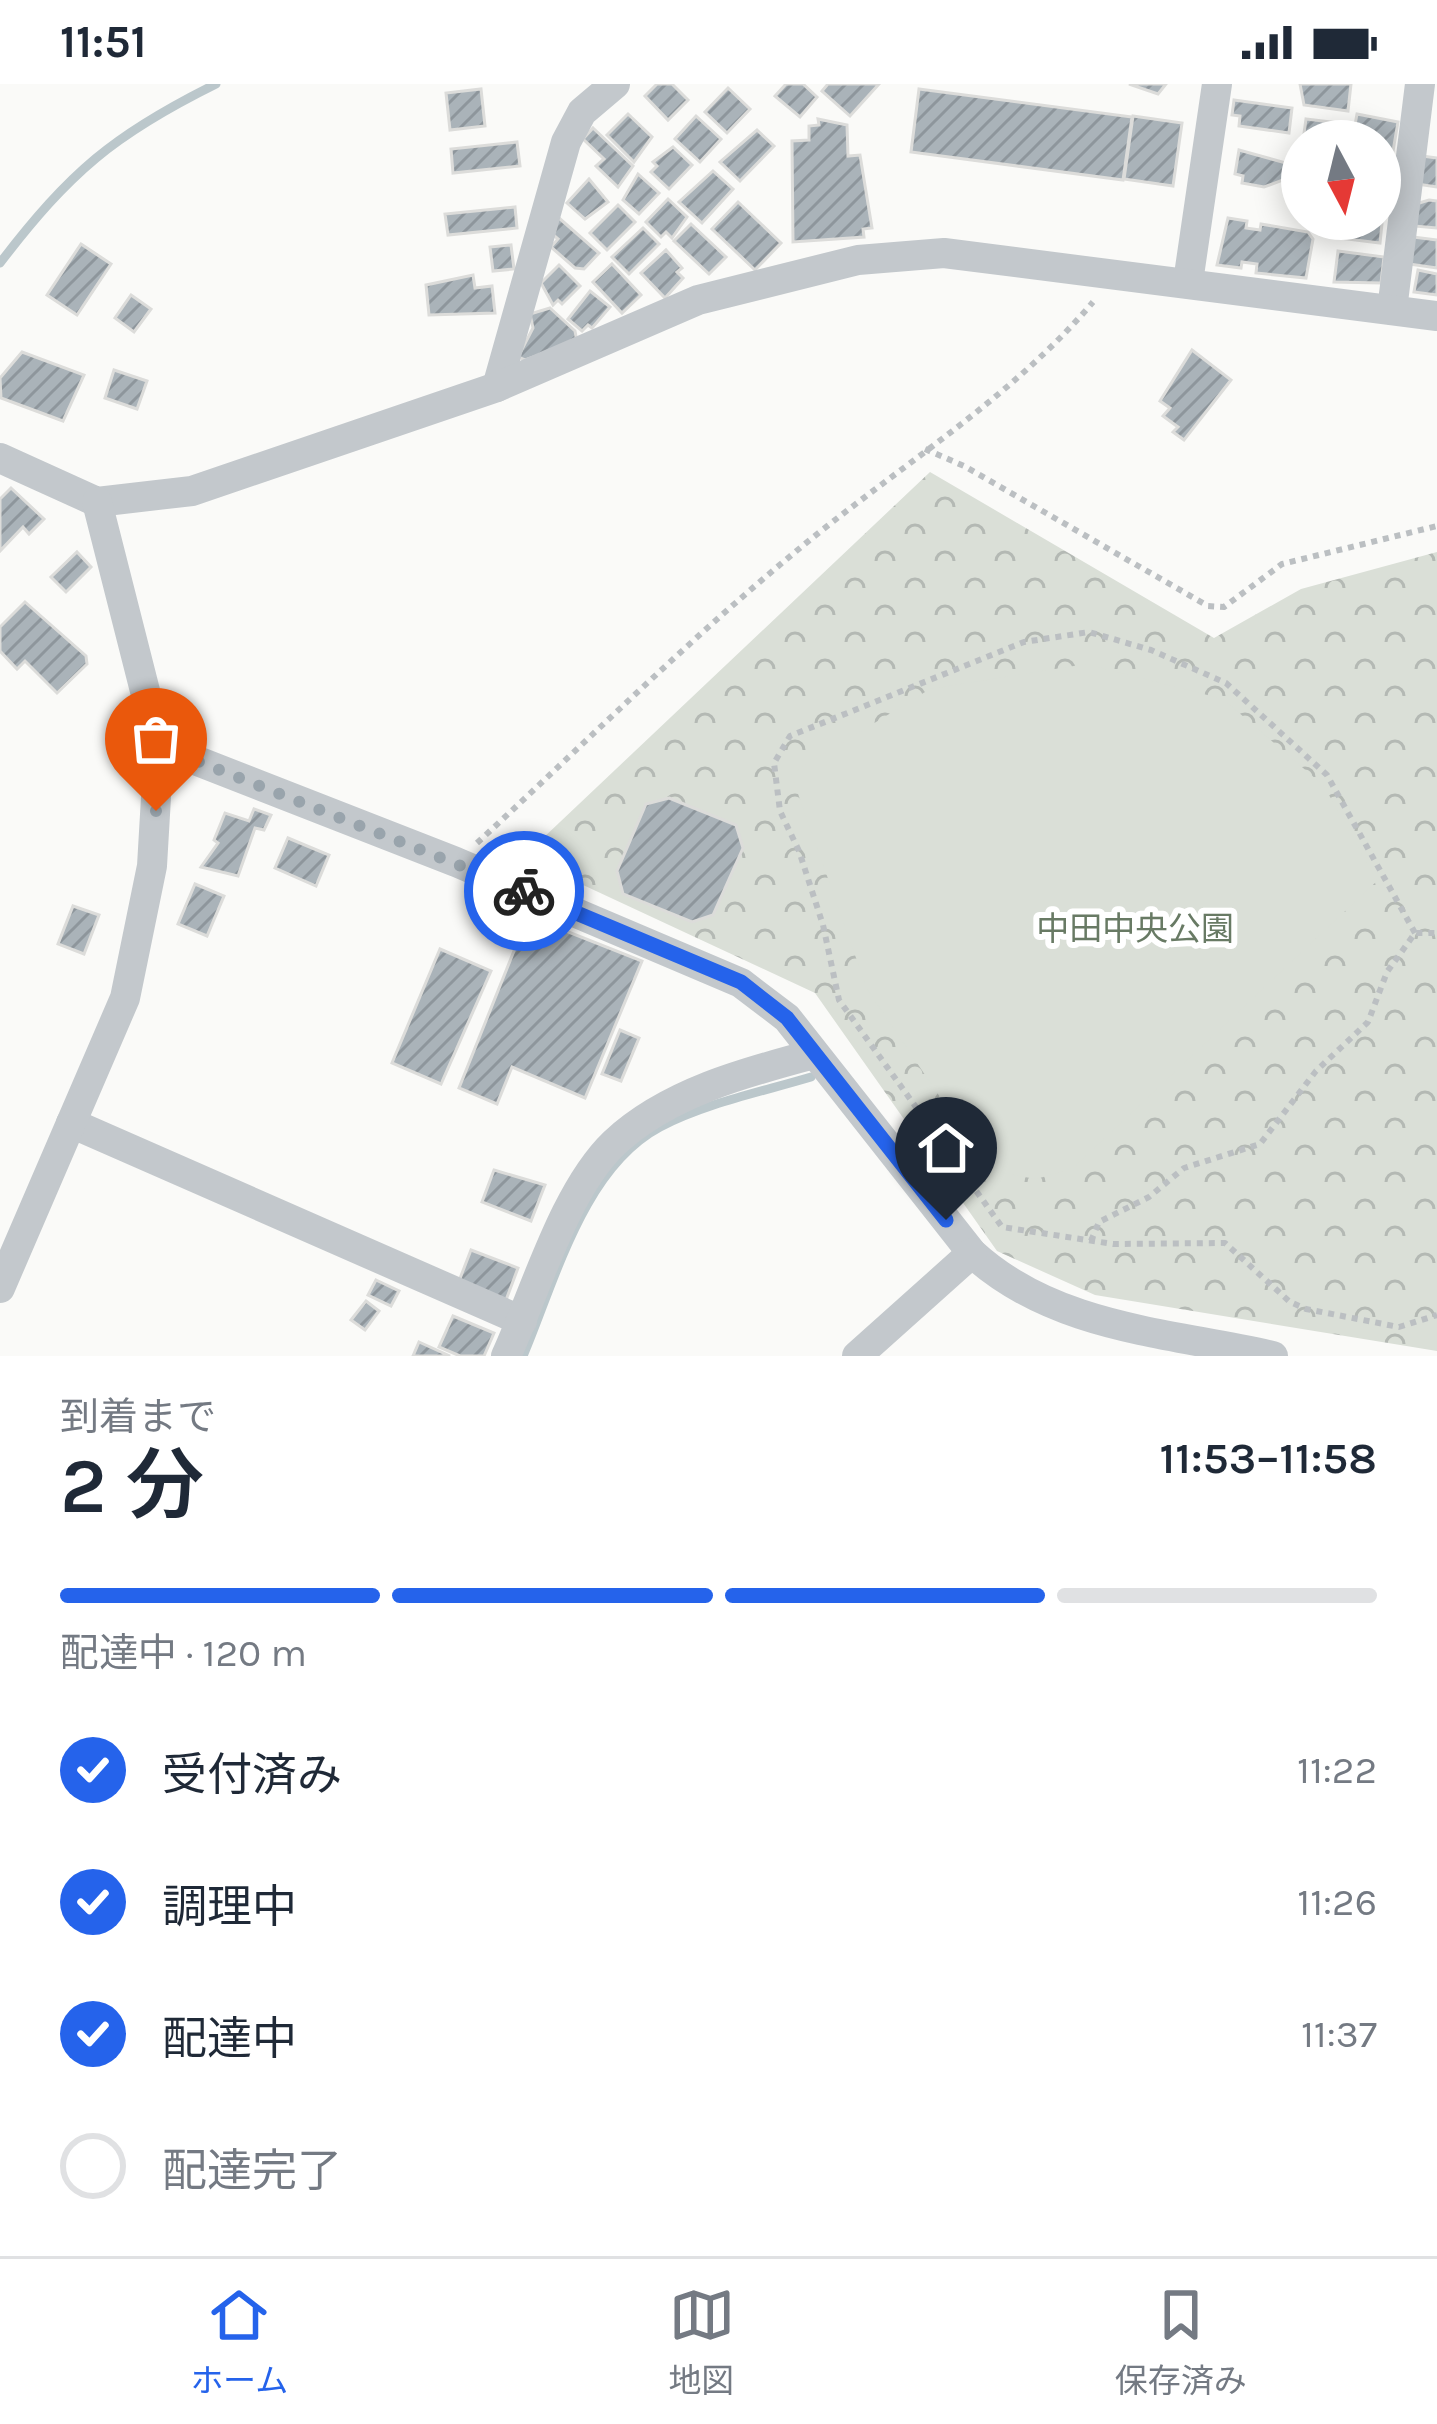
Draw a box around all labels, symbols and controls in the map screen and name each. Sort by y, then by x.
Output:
text: 11:51 [60,16,146,68]
north arrow [1281,120,1401,240]
map controls [1281,120,1401,240]
pin [105,688,207,811]
icon: bag [123,706,189,772]
courier [464,831,584,951]
icon: bike [491,858,557,924]
park label: 中田中央公園 [1036,910,1234,948]
pin [895,1097,997,1220]
icon: home [913,1115,979,1181]
text: 到着まで [60,1394,216,1440]
text: 11:53–11:58 [1160,1432,1377,1484]
text: 2 分 [60,1440,204,1532]
text: 配達中 · 120 m [60,1630,307,1676]
icon: check [60,1737,126,1803]
text: 11:22 [1297,1747,1377,1793]
text: 受付済み [162,1749,342,1801]
icon: check [60,1869,126,1935]
text: 11:26 [1297,1879,1377,1925]
text: 調理中 [162,1881,297,1933]
icon: check [60,2001,126,2067]
text: 11:37 [1301,2011,1377,2057]
text: 配達中 [162,2013,297,2065]
text: 配達完了 [162,2145,342,2197]
tab: ホーム [190,2282,288,2402]
tab: 地図 [669,2282,735,2402]
tab: 保存済み [1115,2282,1247,2402]

